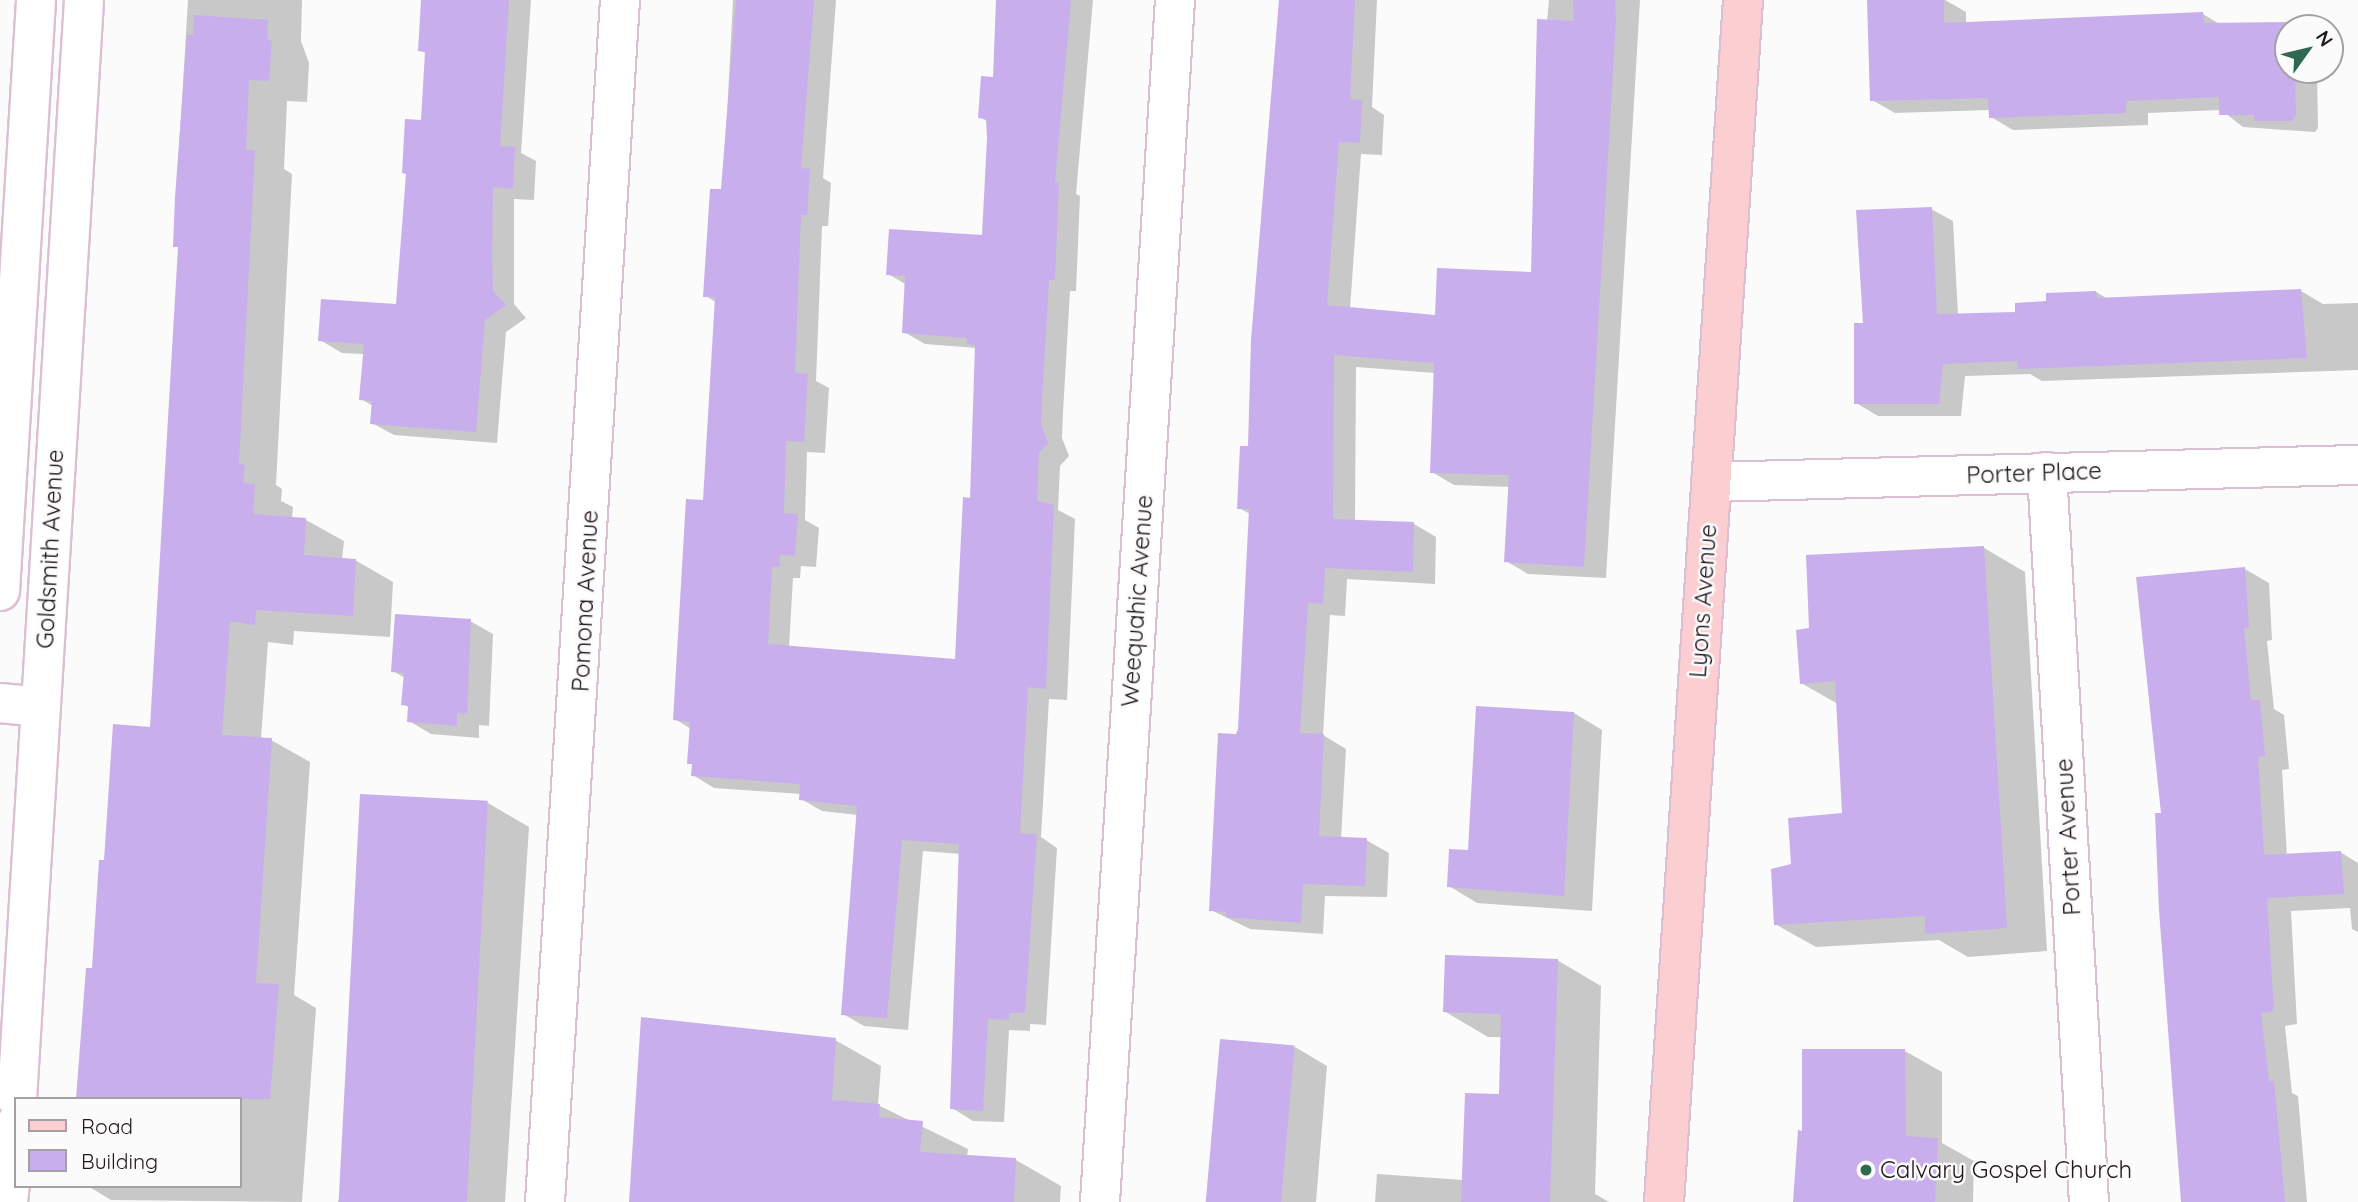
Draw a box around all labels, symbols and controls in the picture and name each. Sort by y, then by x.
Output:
north arrow [2274,14,2344,84]
text: N [2311,26,2339,51]
street label: Goldsmith Avenue [30,449,70,649]
street label: Porter Place [1966,456,2102,490]
street label: Weequahic Avenue [1115,494,1159,708]
street label: Pomona Avenue [566,509,604,693]
street label: Lyons Avenue [1683,523,1723,679]
street label: Porter Avenue [2050,758,2086,916]
legend [14,1097,242,1188]
text: Road [81,1113,133,1139]
text: Building [81,1148,158,1174]
place label: Calvary Gospel Church [1880,1156,2132,1184]
marker: Calvary Gospel Church [1858,1162,1874,1178]

